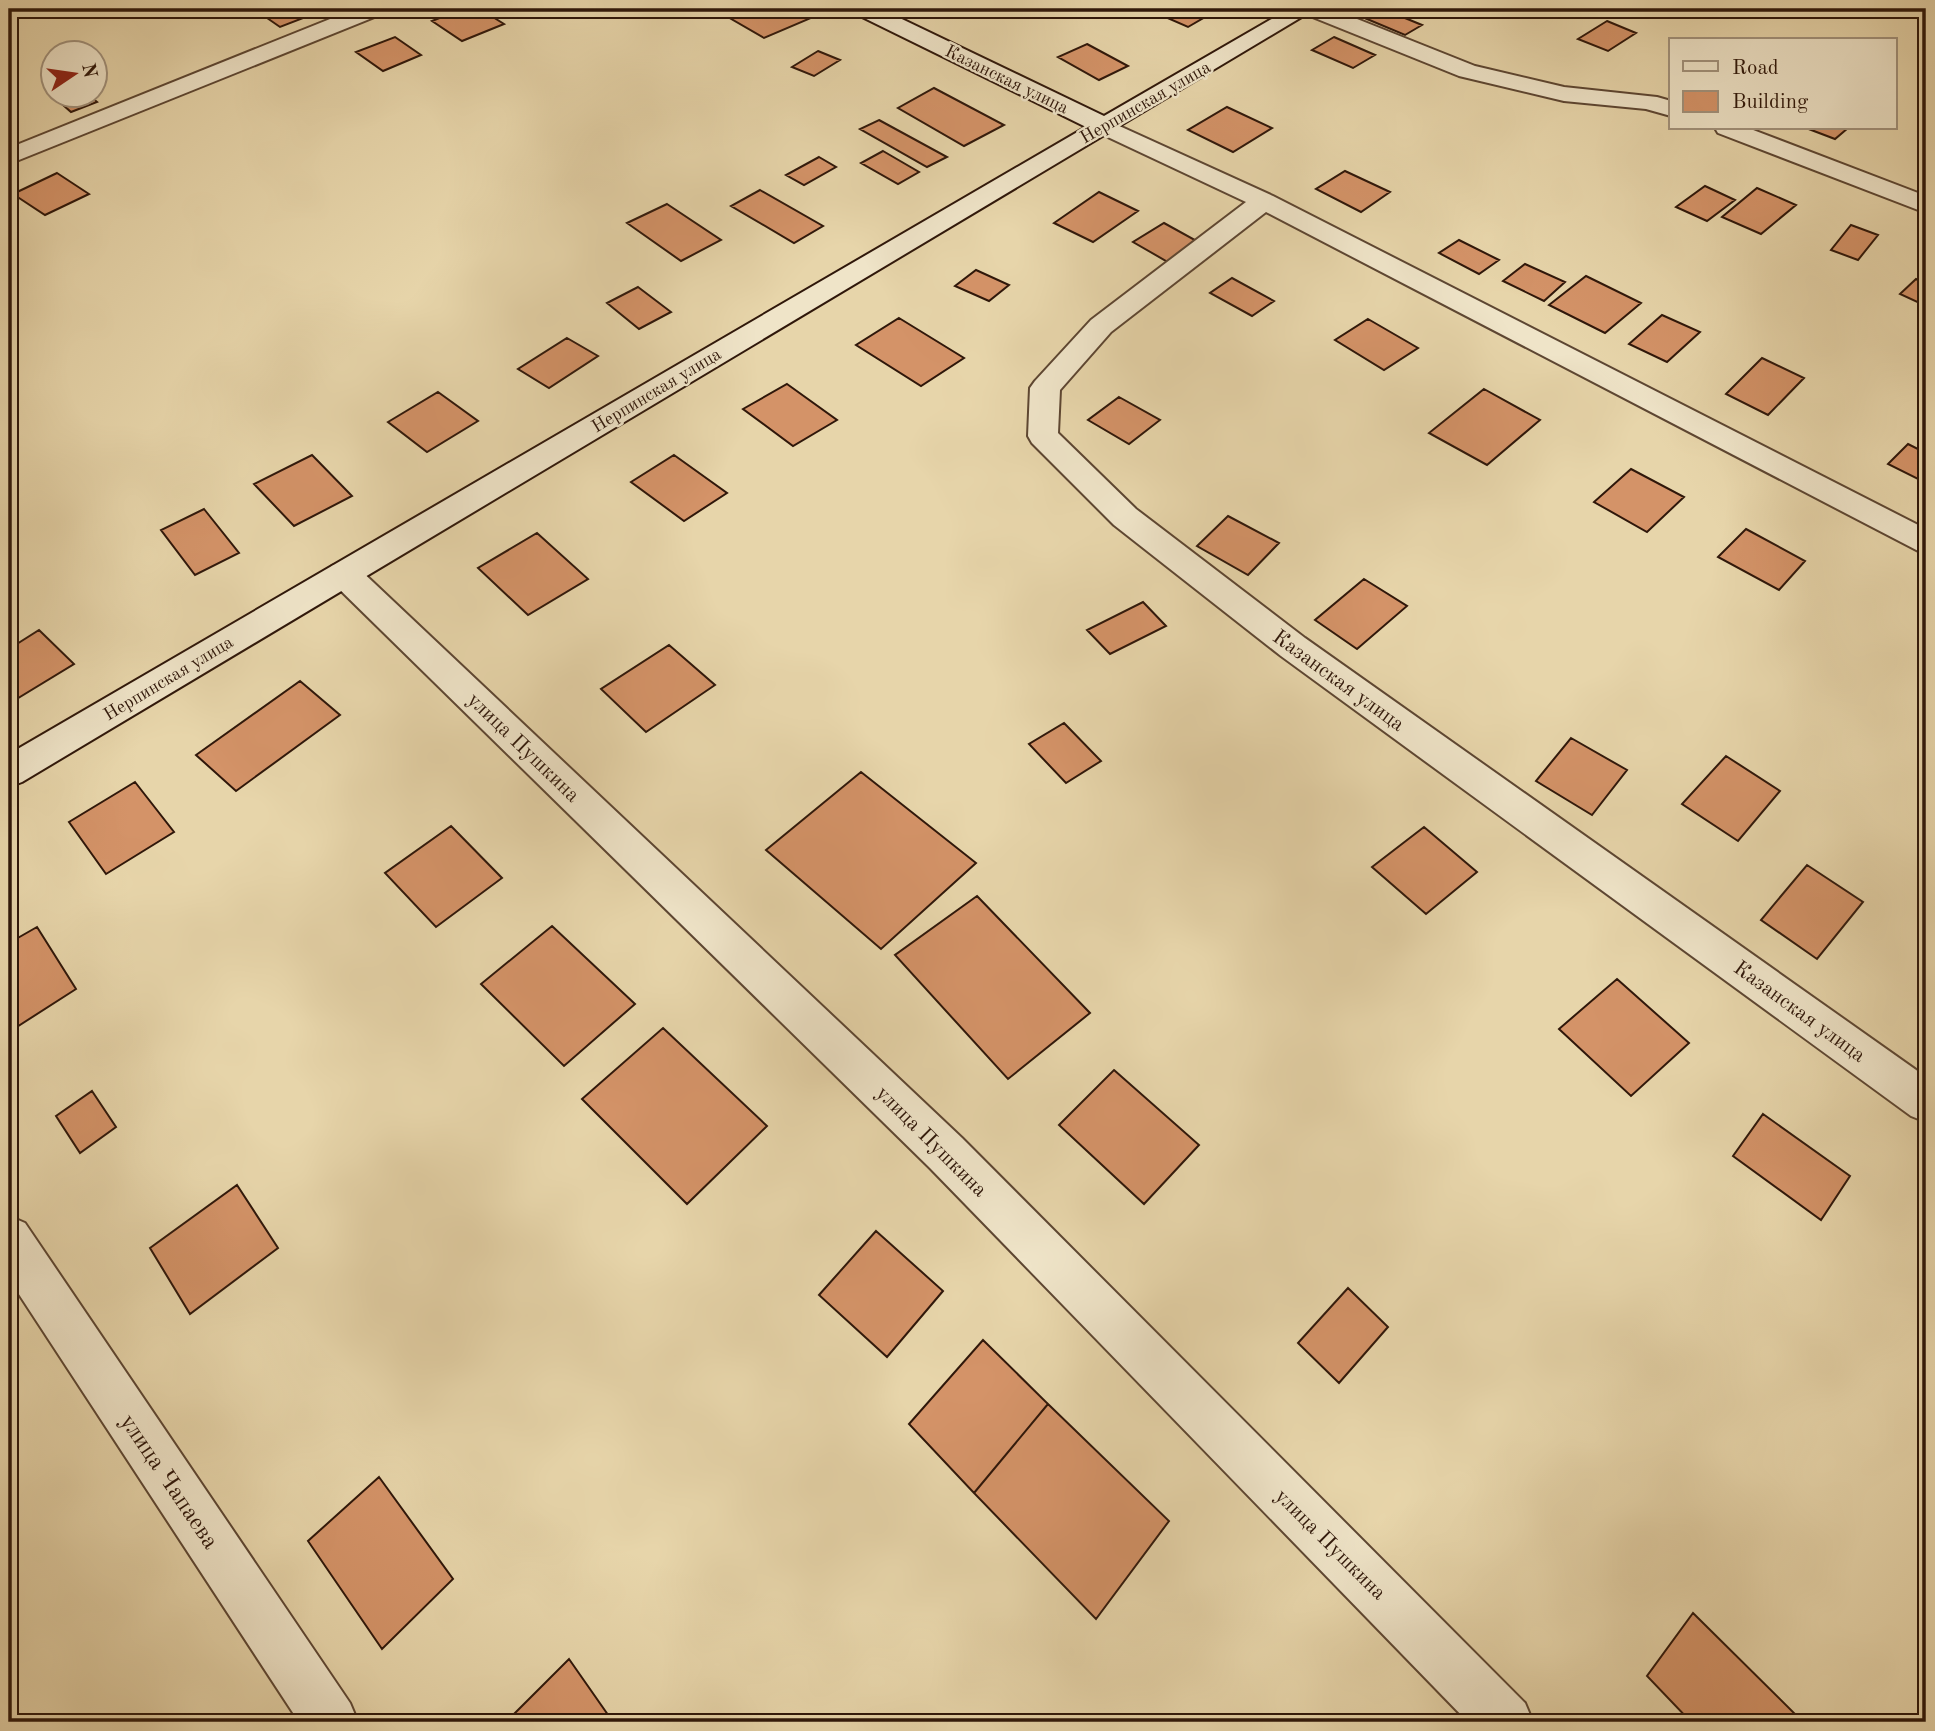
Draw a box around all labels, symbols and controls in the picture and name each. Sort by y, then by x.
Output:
north arrow [38,38,108,108]
legend [1669,38,1896,130]
street label: Казанская улица [942,42,1071,118]
street label: Нерпинская улица [1077,58,1214,148]
text: Road [1732,58,1779,79]
text: N [77,62,99,80]
text: Building [1732,92,1809,113]
street label: Нерпинская улица [589,345,724,437]
street label: Казанская улица [1268,627,1408,736]
street label: Нерпинская улица [101,633,236,725]
street label: улица Пушкина [463,689,583,807]
street label: Казанская улица [1729,958,1869,1067]
street label: улица Пушкина [872,1083,990,1201]
street label: улица Чапаева [115,1410,222,1554]
street label: улица Пушкина [1271,1486,1389,1604]

